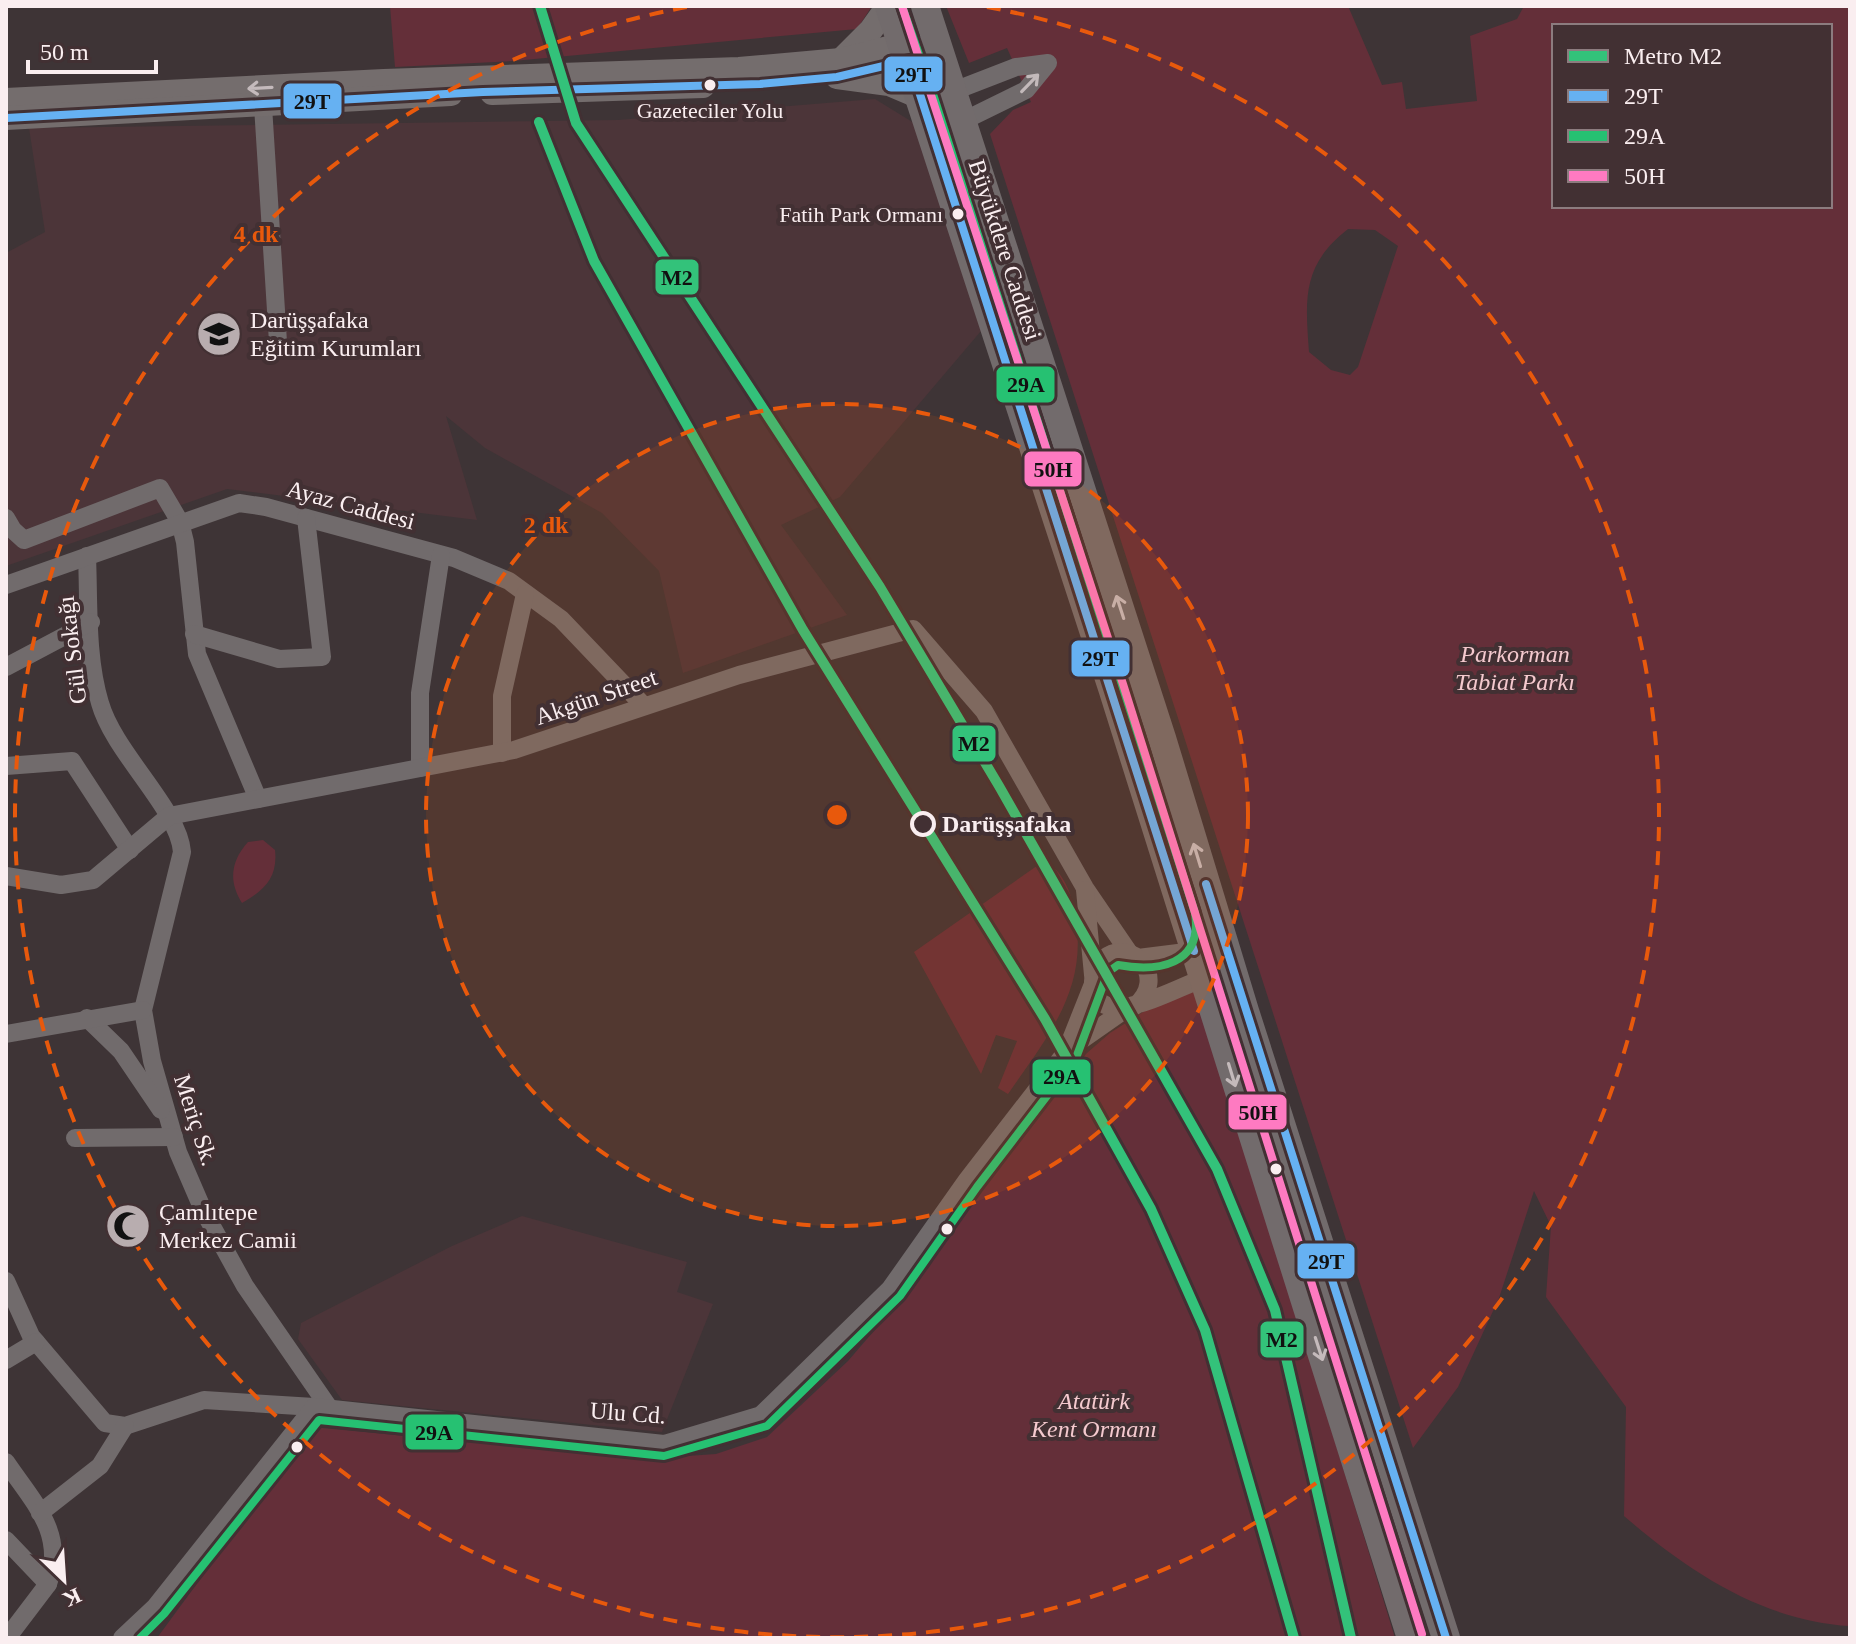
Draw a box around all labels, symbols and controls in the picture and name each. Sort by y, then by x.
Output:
scale bar [28,24,156,74]
legend [1552,24,1832,208]
text: 50 m [40,39,89,65]
text: Metro M2 [1624,43,1722,69]
line badge: 29T [883,55,944,93]
text: 29T [895,62,932,87]
one-way arrow [1021,73,1040,93]
marker: Gazeteciler Yolu [702,77,718,93]
one-way arrow [247,81,274,96]
line badge: 29T [282,82,343,120]
text: 29T [1624,83,1663,109]
text: 29T [294,89,331,114]
place label: Gazeteciler Yolu [637,98,783,123]
text: 29A [1624,123,1666,149]
street label: Büyükdere Caddesi [963,156,1047,344]
text: 50H [1624,163,1665,189]
place label: Fatih Park Ormanı [779,202,943,227]
marker: Fatih Park Ormanı [950,206,966,222]
text: 4 dk [234,221,279,247]
line badge: M2 [654,258,700,296]
text: M2 [661,265,693,290]
place label: Darüşşafaka Eğitim Kurumları [250,307,422,361]
school or university icon: Darüşşafaka Eğitim Kurumları [195,310,243,358]
line badge: 29A [995,365,1056,404]
text: 29A [1007,372,1045,397]
line badge: 50H [1023,450,1083,488]
text: 50H [1033,457,1073,482]
street label: Ayaz Caddesi [284,475,418,535]
text: 2 dk [524,512,569,538]
street label: Gül Sokağı [52,594,92,706]
one-way arrow [1112,595,1126,620]
line badge: 29T [1070,639,1131,678]
park label: Parkorman Tabiat Parkı [1455,641,1575,695]
text: 29T [1082,646,1119,671]
street label: Akgün Street [532,664,661,730]
line badge: M2 [951,724,997,763]
text: M2 [958,731,990,756]
centre of rings [823,801,851,829]
place label: Darüşşafaka [942,811,1071,837]
marker: Darüşşafaka [911,812,935,836]
one-way arrow [1189,843,1204,869]
line badge: 29A [1031,1058,1092,1096]
one-way arrow [1225,1062,1240,1087]
text: 29A [1043,1064,1081,1089]
street label: Meriç Sk. [169,1071,223,1169]
line badge: 50H [1227,1093,1288,1131]
text: 50H [1238,1100,1278,1125]
unlabelled marker [1268,1161,1284,1177]
place label: Çamlıtepe Merkez Camii [159,1199,297,1253]
mosque icon: Çamlıtepe Merkez Camii [104,1202,152,1250]
unlabelled marker [939,1221,955,1237]
line badge: 29T [1296,1242,1356,1280]
text: 29T [1308,1249,1345,1274]
line badge: M2 [1259,1320,1305,1359]
text: M2 [1266,1327,1298,1352]
one-way arrow [1312,1336,1327,1361]
park label: Atatürk Kent Ormanı [1030,1388,1157,1442]
street label: Ulu Cd. [589,1397,667,1429]
line badge: 29A [404,1413,465,1451]
text: 29A [415,1420,453,1445]
unlabelled marker [289,1439,305,1455]
north arrow [24,1540,104,1620]
text: K [59,1583,85,1613]

